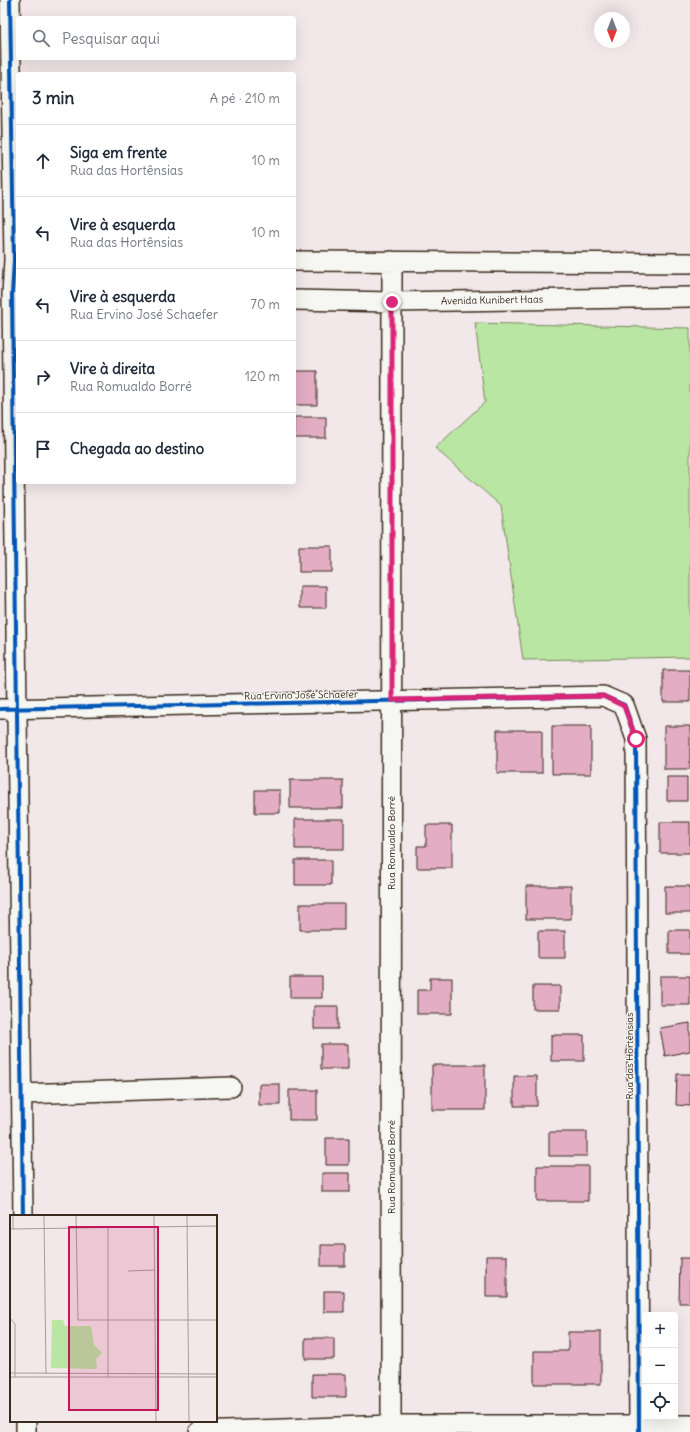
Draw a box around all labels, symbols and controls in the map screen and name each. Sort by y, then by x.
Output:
north arrow [594,12,630,48]
search box [16,16,296,60]
icon: search [30,27,52,49]
text: Pesquisar aqui [62,29,160,48]
text: 3 min [32,87,74,109]
text: A pé · 210 m [210,90,280,107]
text: Siga em frente [70,143,167,162]
icon: ahead [32,150,54,172]
text: 10 m [252,152,280,169]
text: Rua das Hortênsias [70,162,183,179]
text: Vire à esquerda [70,215,176,234]
icon: left [32,222,54,244]
text: 10 m [252,224,280,241]
text: Rua das Hortênsias [70,234,183,251]
text: Vire à esquerda [70,287,176,306]
route end [383,293,401,311]
street label: Avenida Kunibert Haas [441,293,544,307]
icon: left [32,294,54,316]
text: 70 m [251,296,280,313]
text: Rua Ervino José Schaefer [70,306,218,323]
text: Vire à direita [70,359,155,378]
icon: right [32,366,54,388]
text: 120 m [245,368,280,385]
text: Rua Romualdo Borré [70,378,192,395]
icon: arrive [32,438,54,460]
text: Chegada ao destino [70,439,204,458]
street label: Rua Ervino José Schaefer [244,688,358,702]
route start [627,730,645,748]
street label: Rua Romualdo Borré [385,796,398,890]
street label: Rua das Hortênsias [623,1012,636,1100]
street label: Rua Romualdo Borré [385,1120,398,1214]
inset map [10,1215,217,1422]
map controls [642,1312,678,1420]
button: + [642,1312,678,1348]
button: − [642,1348,678,1384]
button: locate [642,1384,678,1420]

